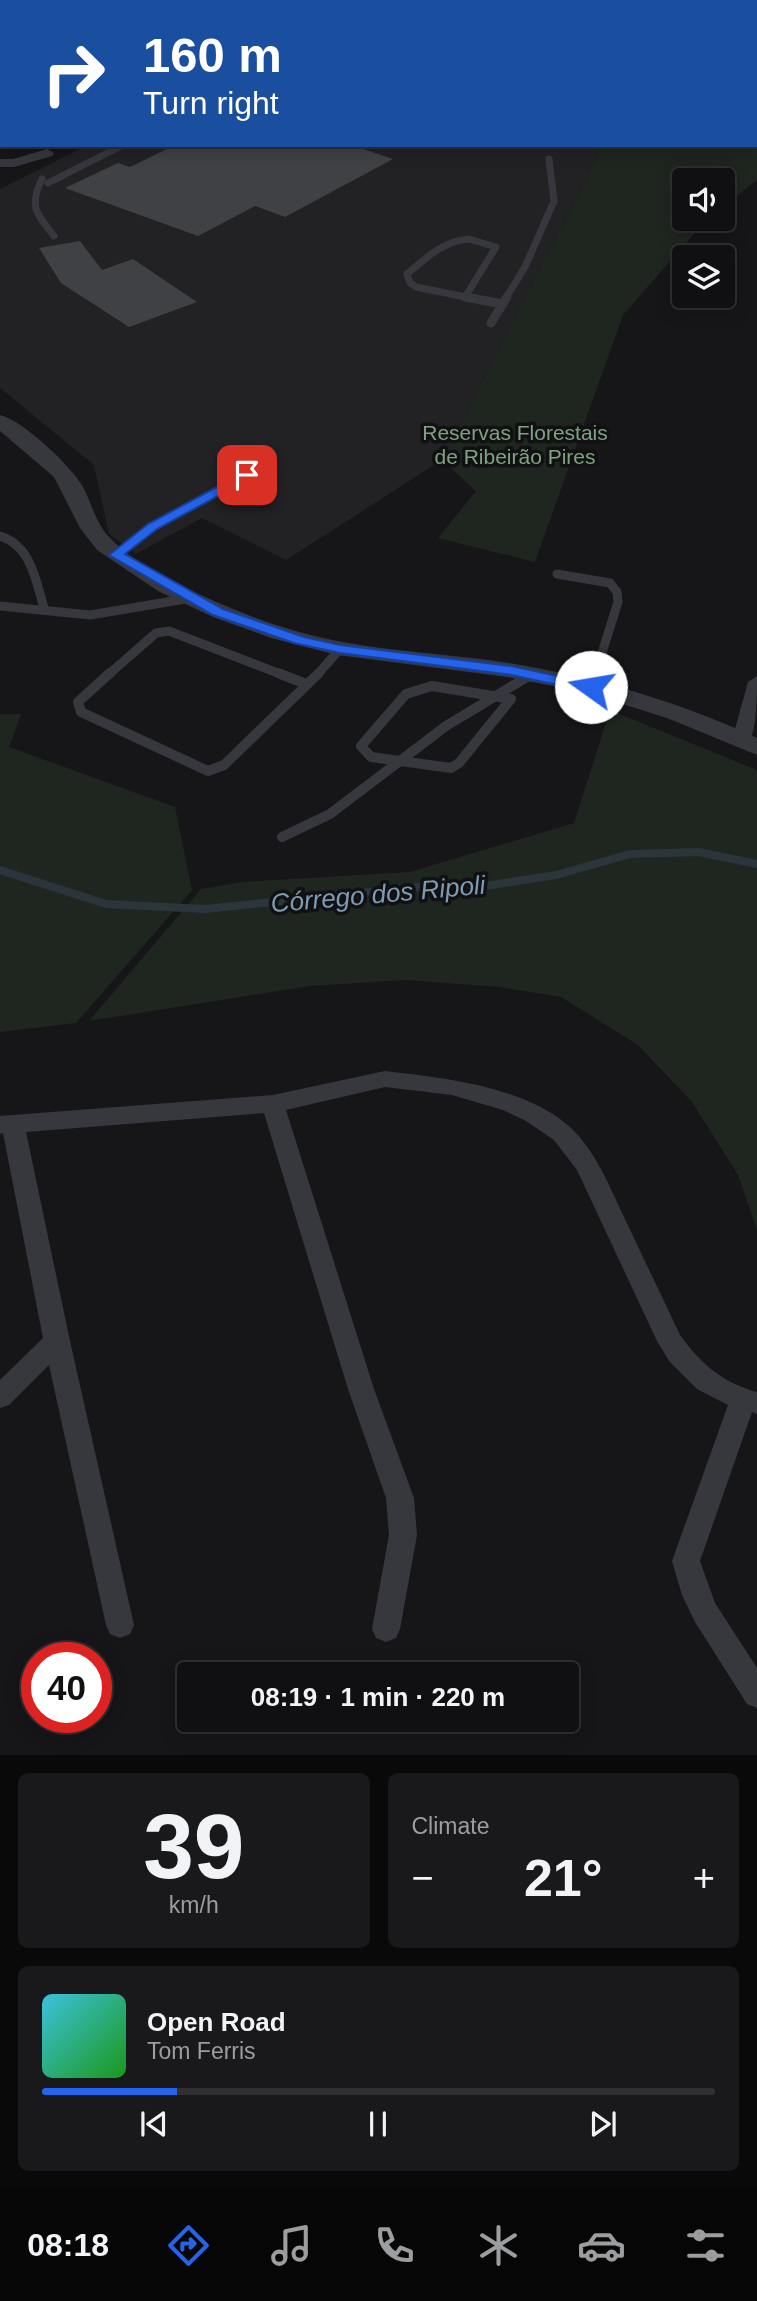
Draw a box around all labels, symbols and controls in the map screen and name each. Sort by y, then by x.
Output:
icon: right [28,28,119,119]
text: 160 m [143,28,282,82]
text: Turn right [143,85,279,121]
map controls [672,168,735,308]
button: sound [672,168,735,231]
button: layers [672,245,735,308]
park label: Reservas Florestais de Ribeirão Pires [422,421,608,468]
pin [217,445,277,505]
icon: arrive [228,456,266,494]
position arrow [554,650,628,724]
water label: Córrego dos Ripoli [269,870,488,918]
speed limit sign: 40 [21,1642,112,1733]
text: 08:19 · 1 min · 220 m [251,1682,505,1712]
text: 39 [143,1796,244,1897]
text: Climate [412,1813,489,1839]
text: 21° [524,1849,603,1907]
text: − [412,1857,434,1899]
text: + [693,1857,715,1899]
text: km/h [169,1892,219,1918]
text: Open Road [147,2007,286,2037]
text: Tom Ferris [147,2038,256,2064]
icon: previous [135,2105,173,2143]
icon: pause [359,2105,397,2143]
icon: next [584,2105,622,2143]
icon: directions [164,2221,213,2270]
icon: music [267,2221,316,2270]
icon: phone [370,2221,419,2270]
icon: climate [474,2221,523,2270]
icon: car [577,2221,626,2270]
icon: filters [681,2221,730,2270]
text: 08:18 [27,2227,109,2263]

